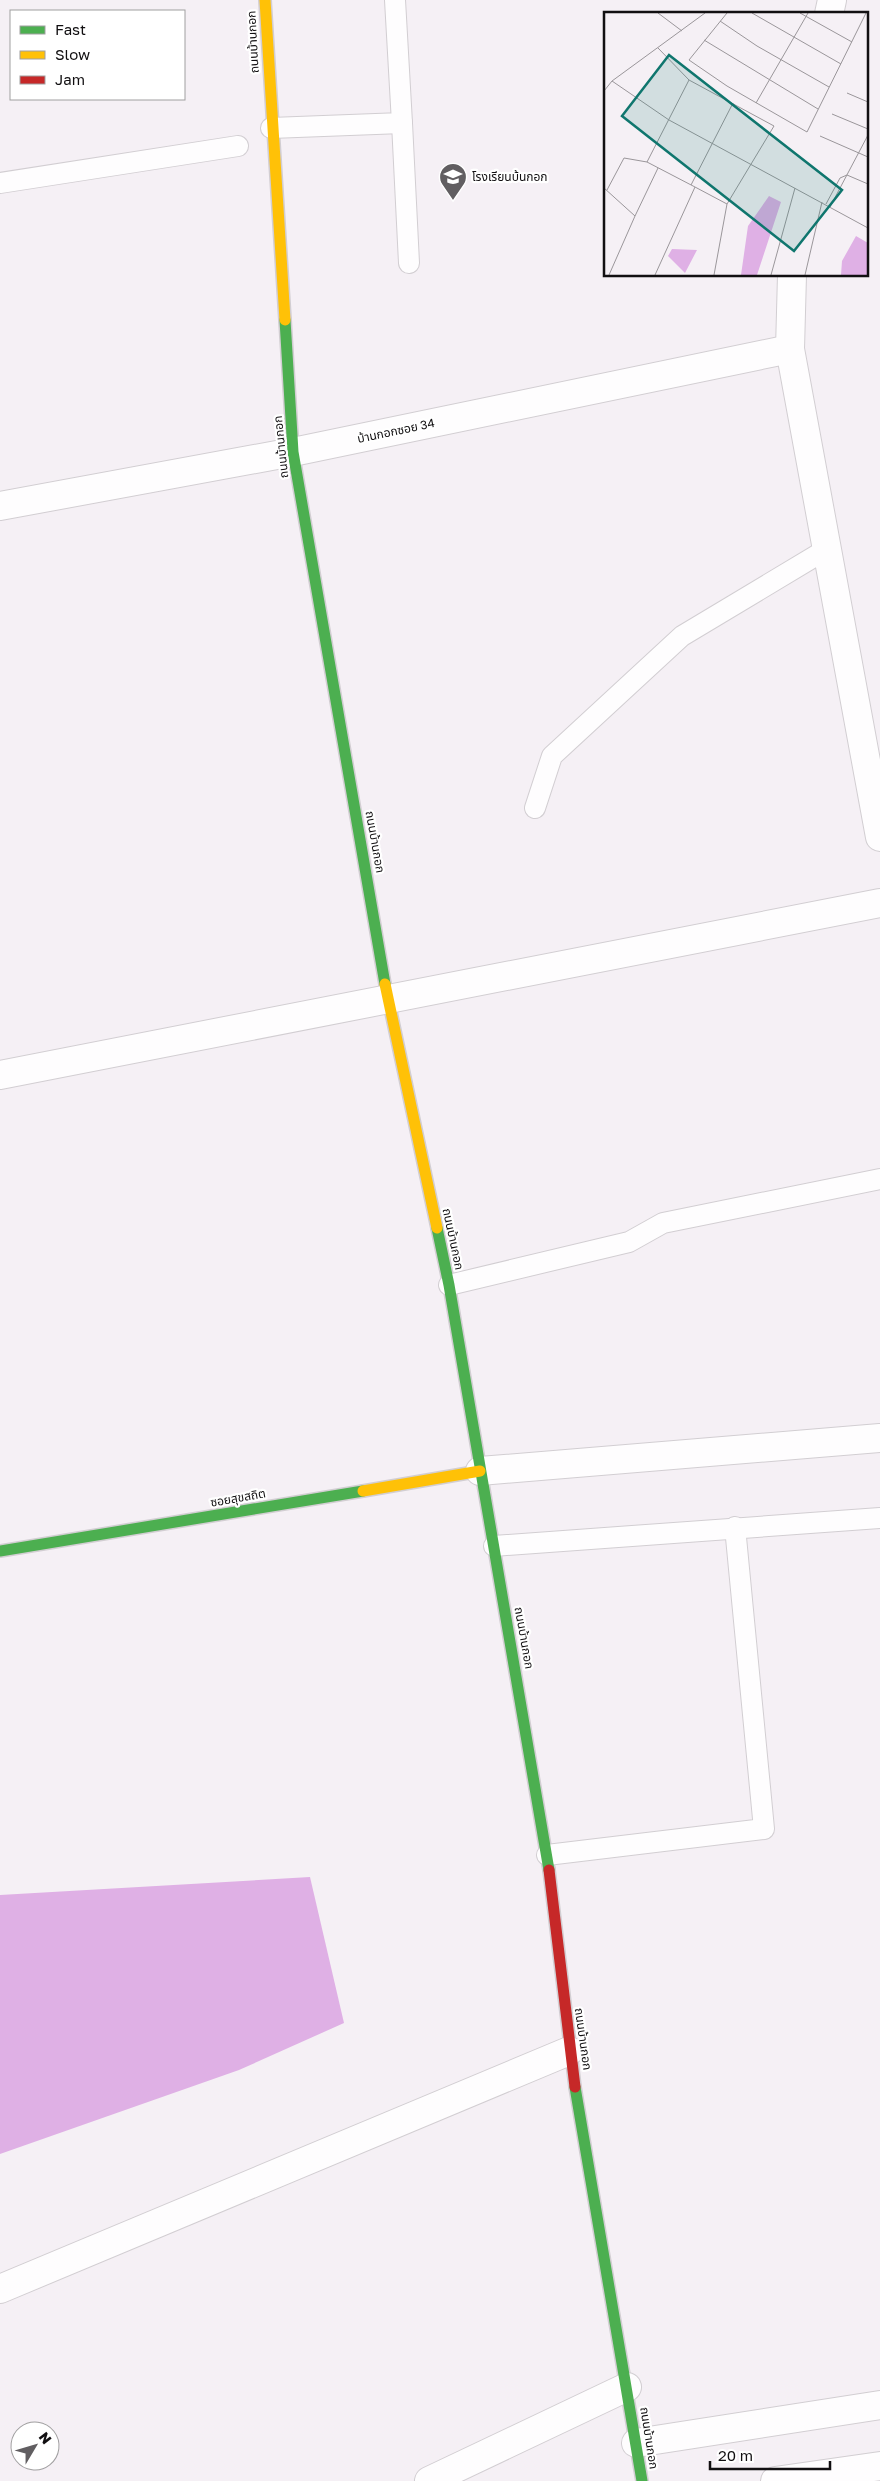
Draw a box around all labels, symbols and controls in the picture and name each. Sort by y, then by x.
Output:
legend [10,10,185,100]
street label: ถนนบ้านกอก [243,10,262,74]
inset map [604,12,868,276]
text: Fast [55,20,86,38]
text: Slow [55,45,90,63]
text: Jam [55,70,85,88]
school or university icon: โรงเรียนบ้นกอก [438,162,468,201]
place label: โรงเรียนบ้นกอก [472,169,548,184]
street label: ถนนบ้านกอก [270,415,291,479]
street label: บ้านกอกซอย 34 [356,415,436,446]
street label: ถนนบ้านกอก [363,810,388,874]
street label: ถนนบ้านกอก [440,1207,467,1271]
street label: ซอยสุขสถิต [209,1485,267,1510]
street label: ถนนบ้านกอก [512,1606,537,1670]
street label: ถนนบ้านกอก [572,2007,595,2071]
street label: ถนนบ้านกอก [637,2406,662,2470]
north arrow [10,2421,60,2471]
text: N [36,2428,56,2447]
scale bar [710,2438,830,2470]
text: 20 m [718,2446,753,2464]

